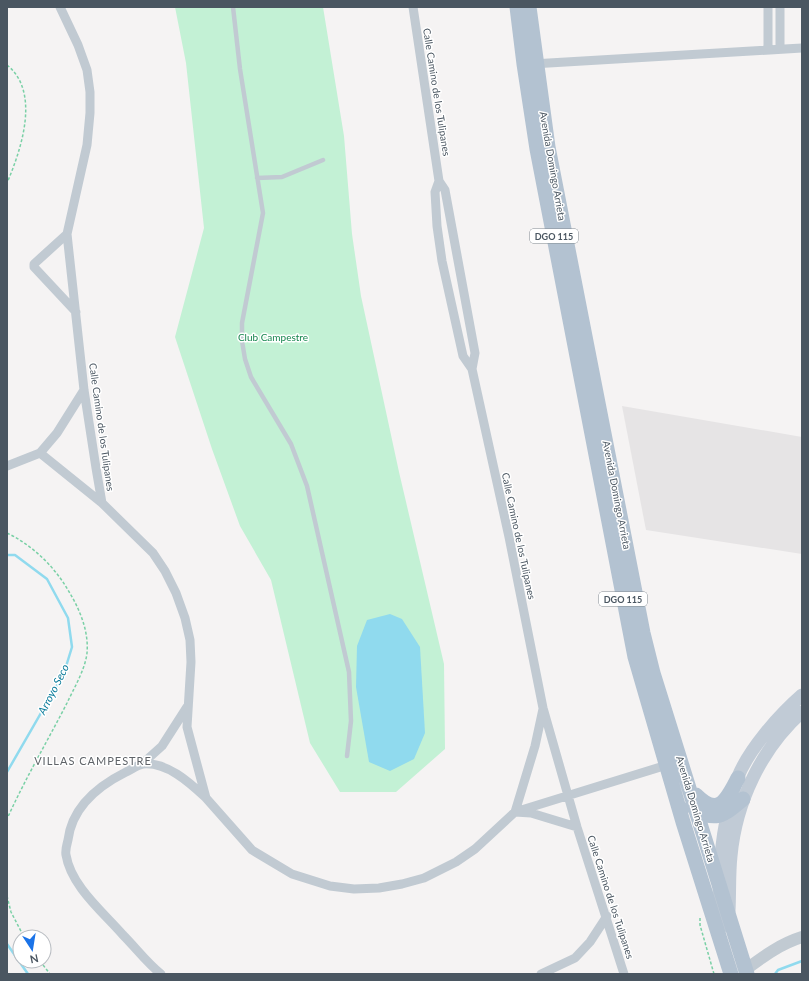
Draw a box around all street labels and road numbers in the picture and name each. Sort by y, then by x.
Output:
street label: Calle Camino de los Tulipanes [421,27,453,157]
street label: Avenida Domingo Arrieta [538,111,569,221]
road number: DGO 115 [530,229,578,243]
street label: Calle Camino de los Tulipanes [87,362,117,492]
street label: Avenida Domingo Arrieta [601,440,633,550]
street label: Calle Camino de los Tulipanes [500,472,538,600]
road number: DGO 115 [599,592,647,606]
street label: Avenida Domingo Arrieta [674,754,718,864]
street label: Calle Camino de los Tulipanes [585,834,637,960]

